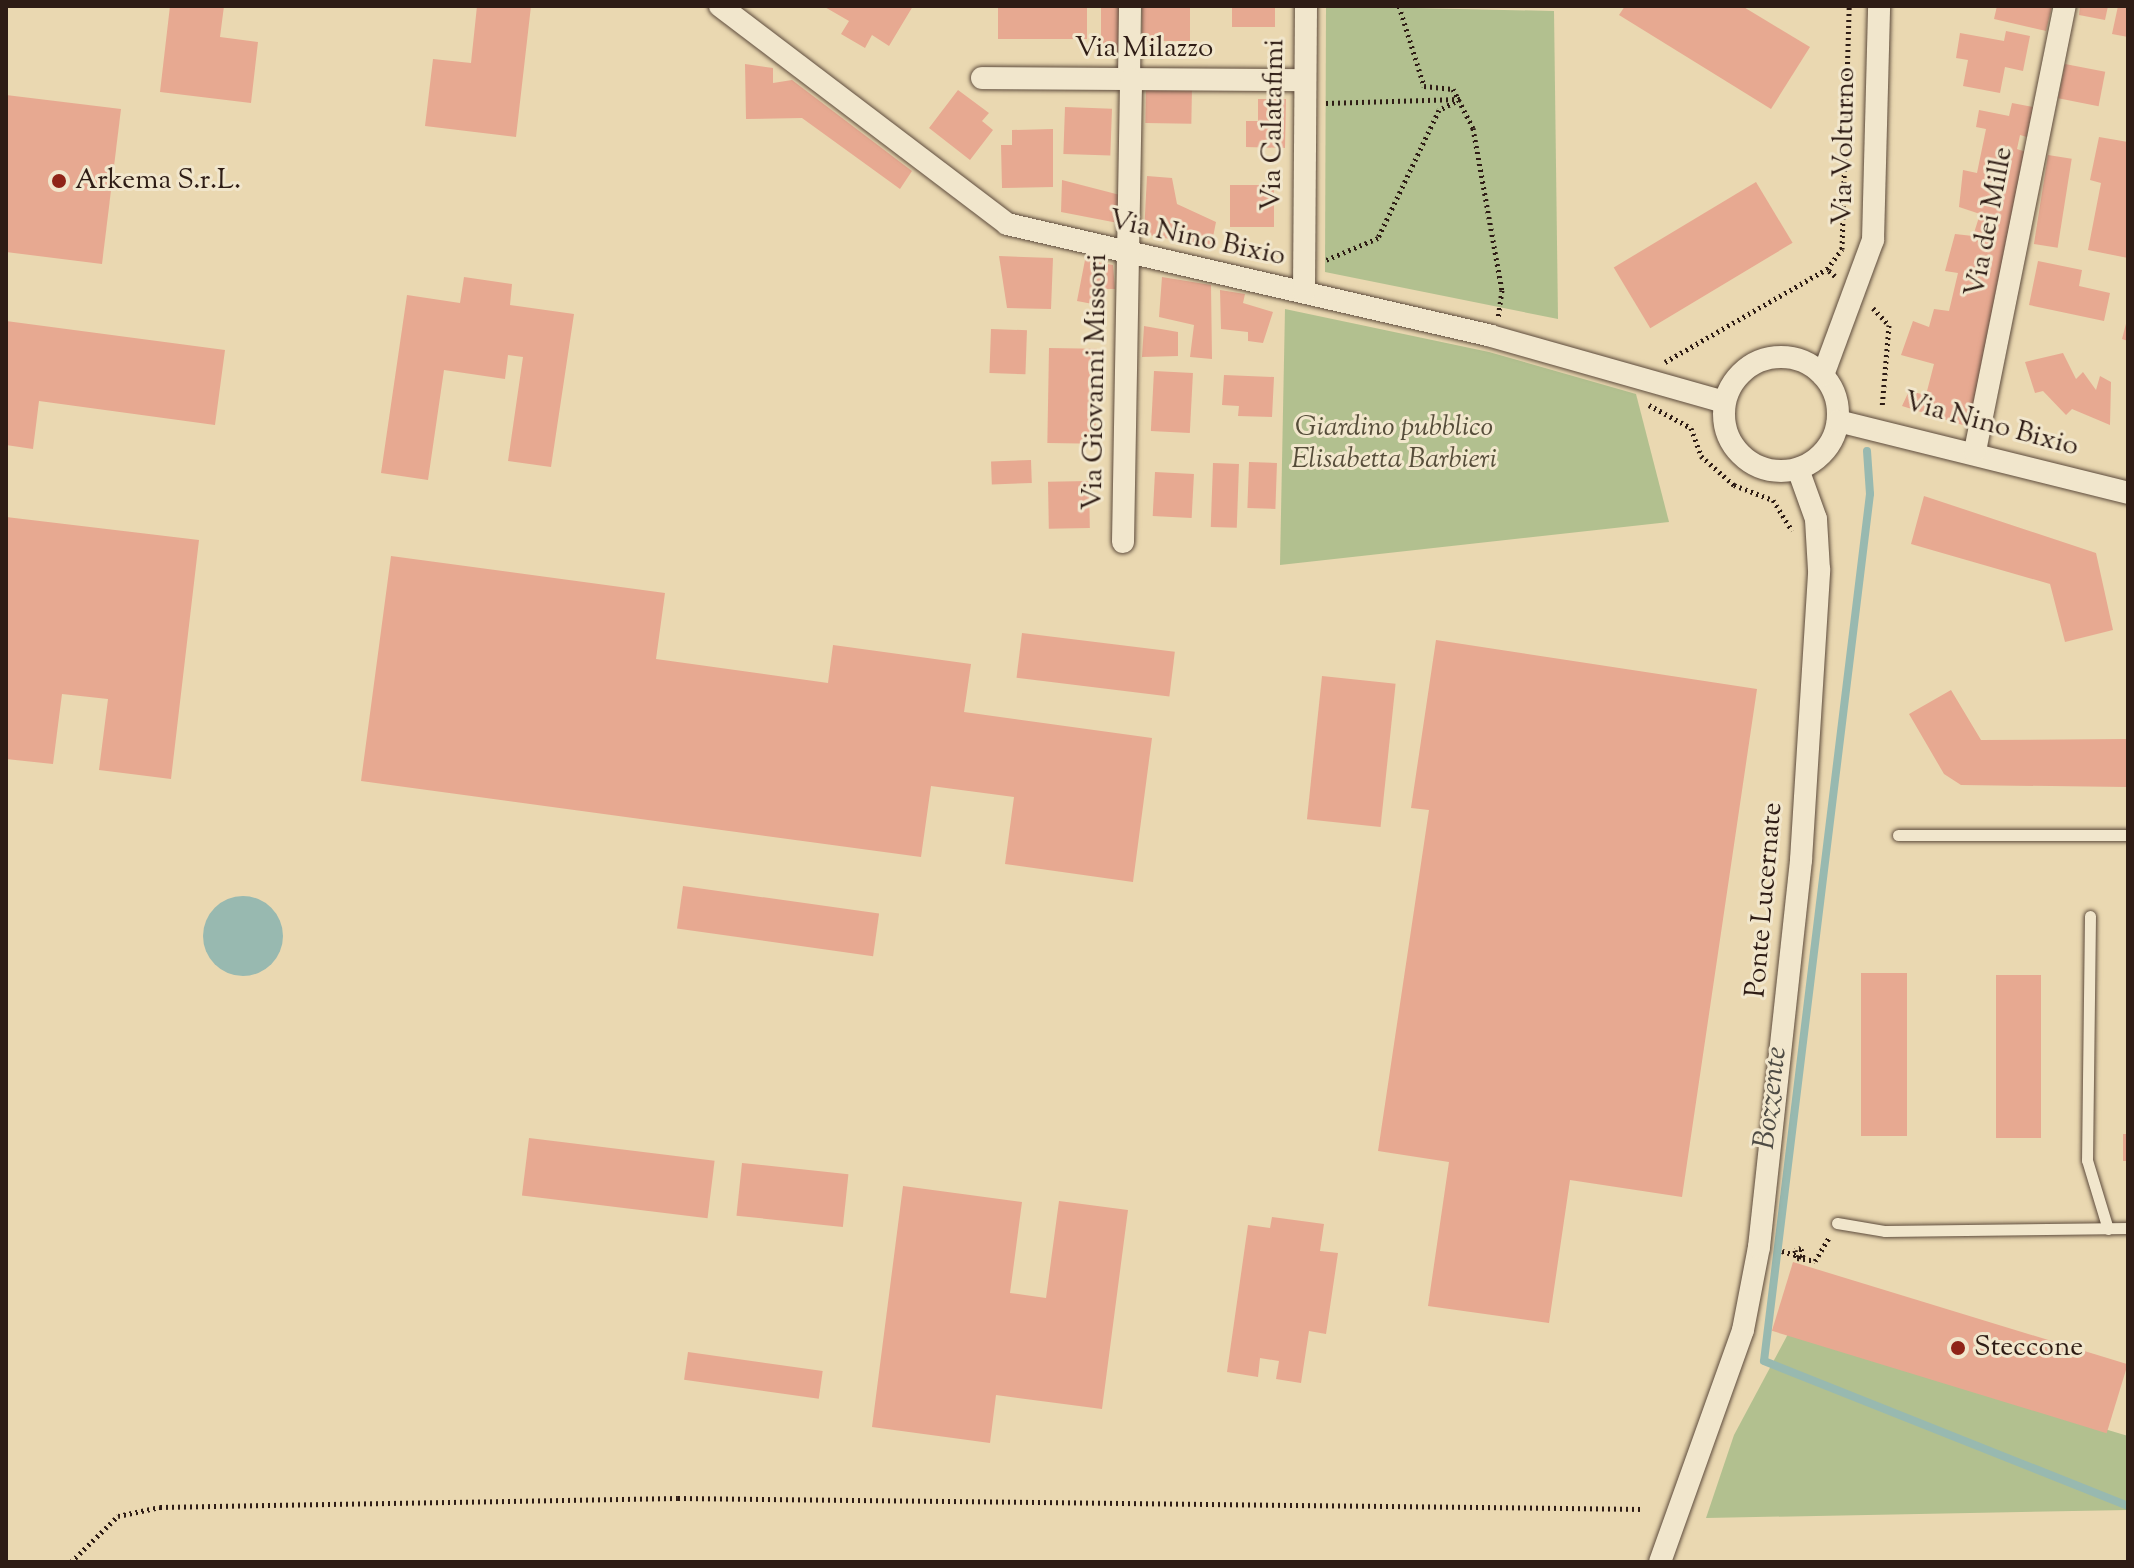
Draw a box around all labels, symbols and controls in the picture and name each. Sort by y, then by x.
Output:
street label: Via Milazzo [1075,32,1213,66]
street label: Via Calatafimi [1256,39,1292,211]
street label: Via Volturno [1827,67,1863,225]
street label: Via dei Mille [1959,144,2021,300]
place label: Arkema S.r.L. [75,164,241,198]
marker: Arkema S.r.L. [50,172,68,190]
street label: Via Nino Bixio [1106,204,1288,274]
street label: Via Giovanni Missori [1077,253,1115,511]
street label: Via Nino Bixio [1900,386,2082,464]
park label: Giardino pubblico Elisabetta Barbieri [1291,411,1497,477]
street label: Ponte Lucernate [1740,801,1790,999]
water label: Bozzente [1748,1045,1796,1151]
place label: Steccone [1974,1331,2083,1365]
marker: Steccone [1949,1339,1967,1357]

